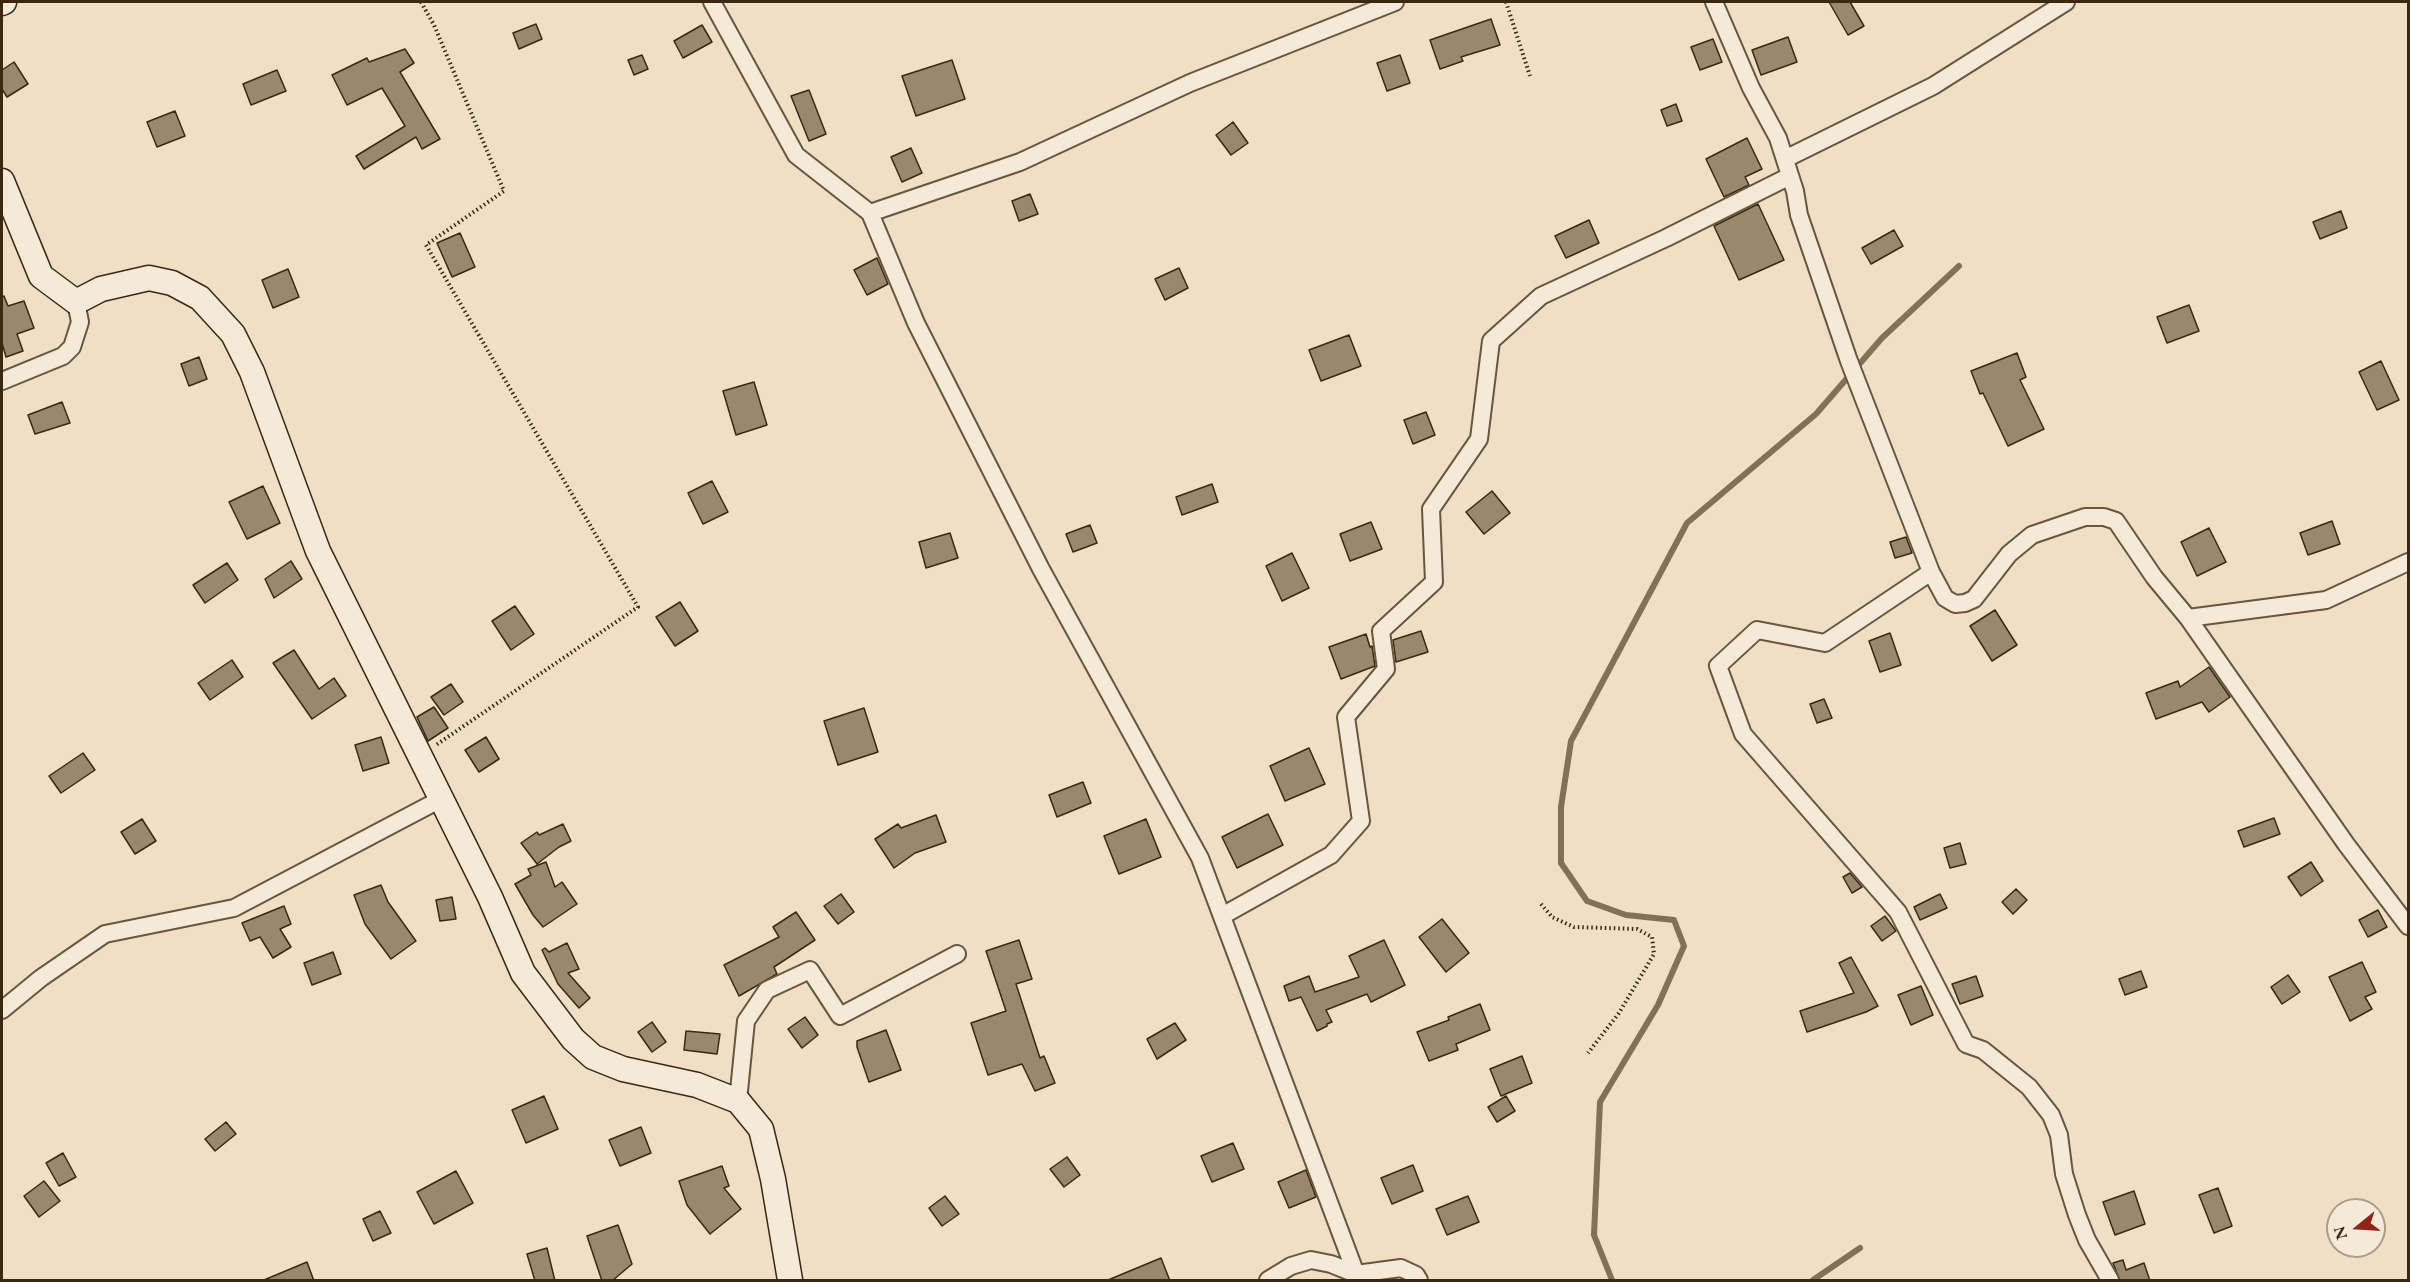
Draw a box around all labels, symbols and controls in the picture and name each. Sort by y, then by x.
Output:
north arrow [2326,1198,2386,1258]
text: N [2328,1224,2352,1243]

